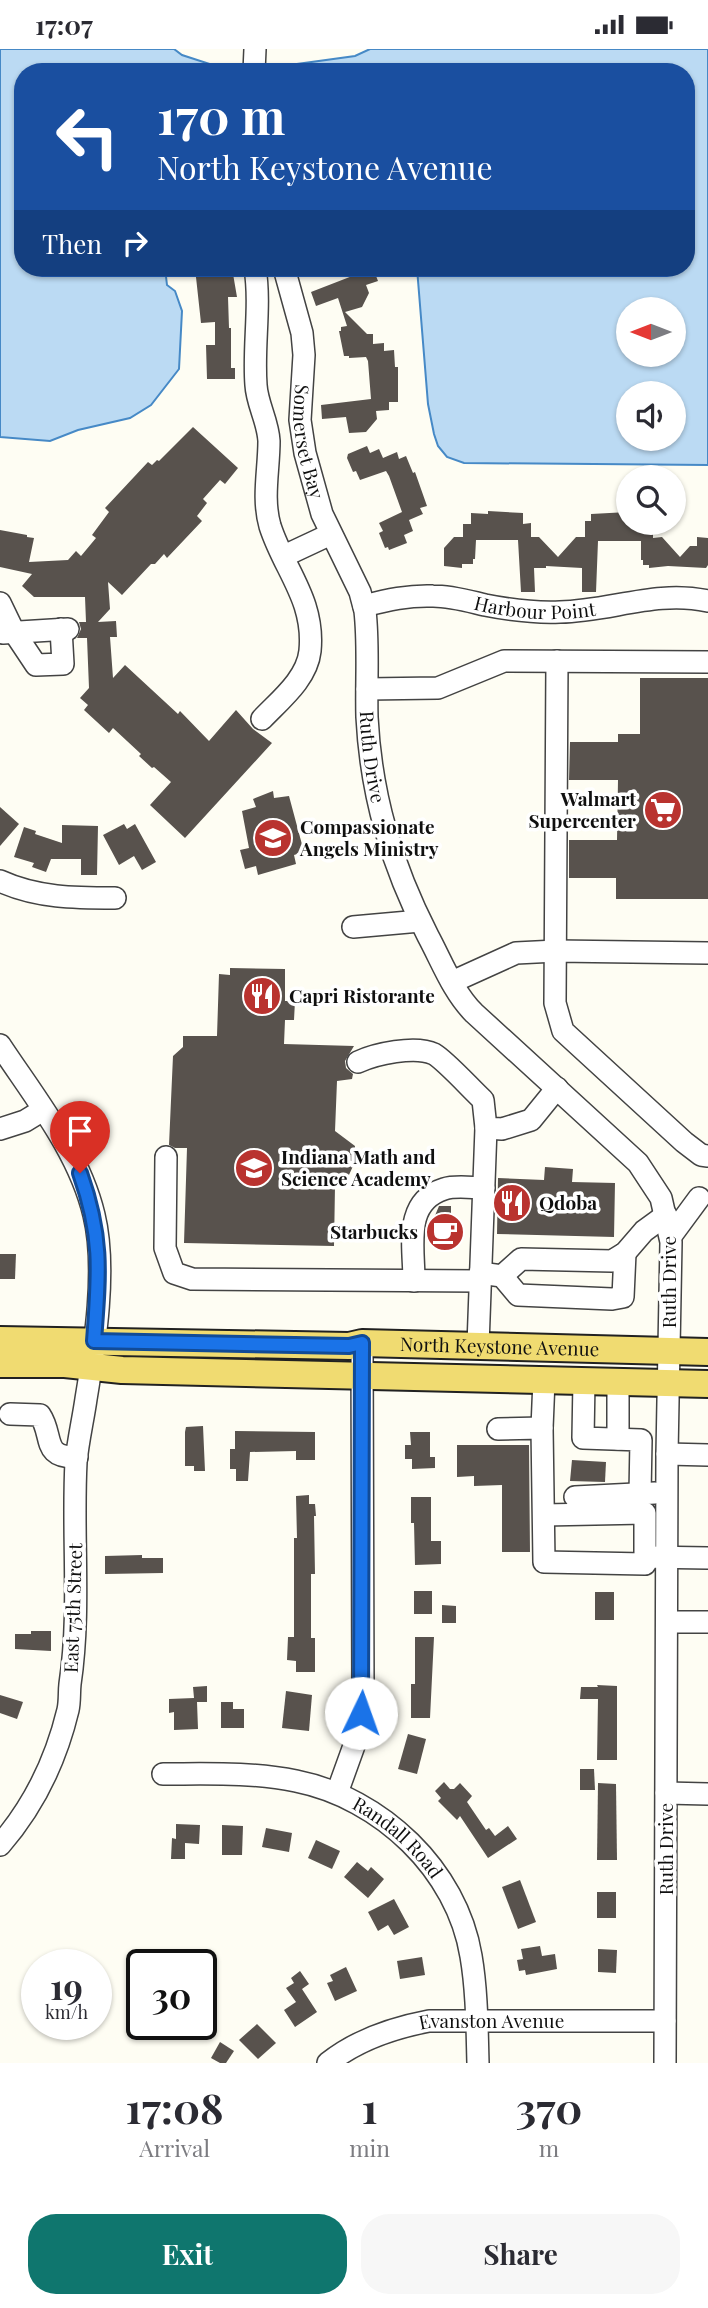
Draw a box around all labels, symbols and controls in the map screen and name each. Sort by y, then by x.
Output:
text: 17:07 [35,7,93,42]
text: 170 m [157,82,285,147]
icon: left [42,91,133,182]
text: North Keystone Avenue [157,145,493,188]
icon: right [116,224,154,262]
text: Then [42,226,102,261]
north arrow [616,297,686,367]
map controls [616,297,686,535]
button: sound [616,381,686,451]
street label: Somerset Bay [288,384,331,502]
button: search [616,465,686,535]
street label: Harbour Point [472,589,597,624]
street label: Ruth Drive [355,710,392,805]
place label: Walmart Supercenter [528,785,636,833]
supermarket icon: Walmart Supercenter [642,789,684,831]
place label: Compassionate Angels Ministry [299,813,439,861]
school or university icon: Compassionate Angels Ministry [252,817,294,859]
restaurant icon: Capri Ristorante [241,975,283,1017]
place label: Capri Ristorante [289,982,435,1008]
pin [50,1101,110,1173]
icon: arrive [61,1112,99,1150]
place label: Indiana Math and Science Academy [281,1143,436,1191]
school or university icon: Indiana Math and Science Academy [233,1147,275,1189]
restaurant icon: Qdoba [491,1182,533,1224]
place label: Qdoba [539,1189,597,1215]
cafe icon: Starbucks [424,1211,466,1253]
place label: Starbucks [330,1218,418,1244]
street label: Ruth Drive [655,1236,681,1328]
street label: North Keystone Avenue [400,1330,600,1361]
street label: East 75th Street [57,1542,87,1673]
position arrow [324,1676,398,1750]
street label: Randall Road [349,1790,449,1883]
street label: Ruth Drive [652,1803,678,1895]
speed limit sign: 30 [126,1949,217,2040]
text: 19 [50,1962,83,2009]
text: km/h [45,2000,88,2024]
street label: Evanston Avenue [416,2007,564,2035]
text: 17:08 [126,2079,224,2135]
text: 1 [362,2079,378,2135]
text: 370 [516,2079,582,2135]
text: Arrival [139,2132,210,2163]
text: min [349,2132,390,2163]
text: m [539,2132,559,2163]
button: Exit [28,2214,347,2294]
button: Share [361,2214,680,2294]

